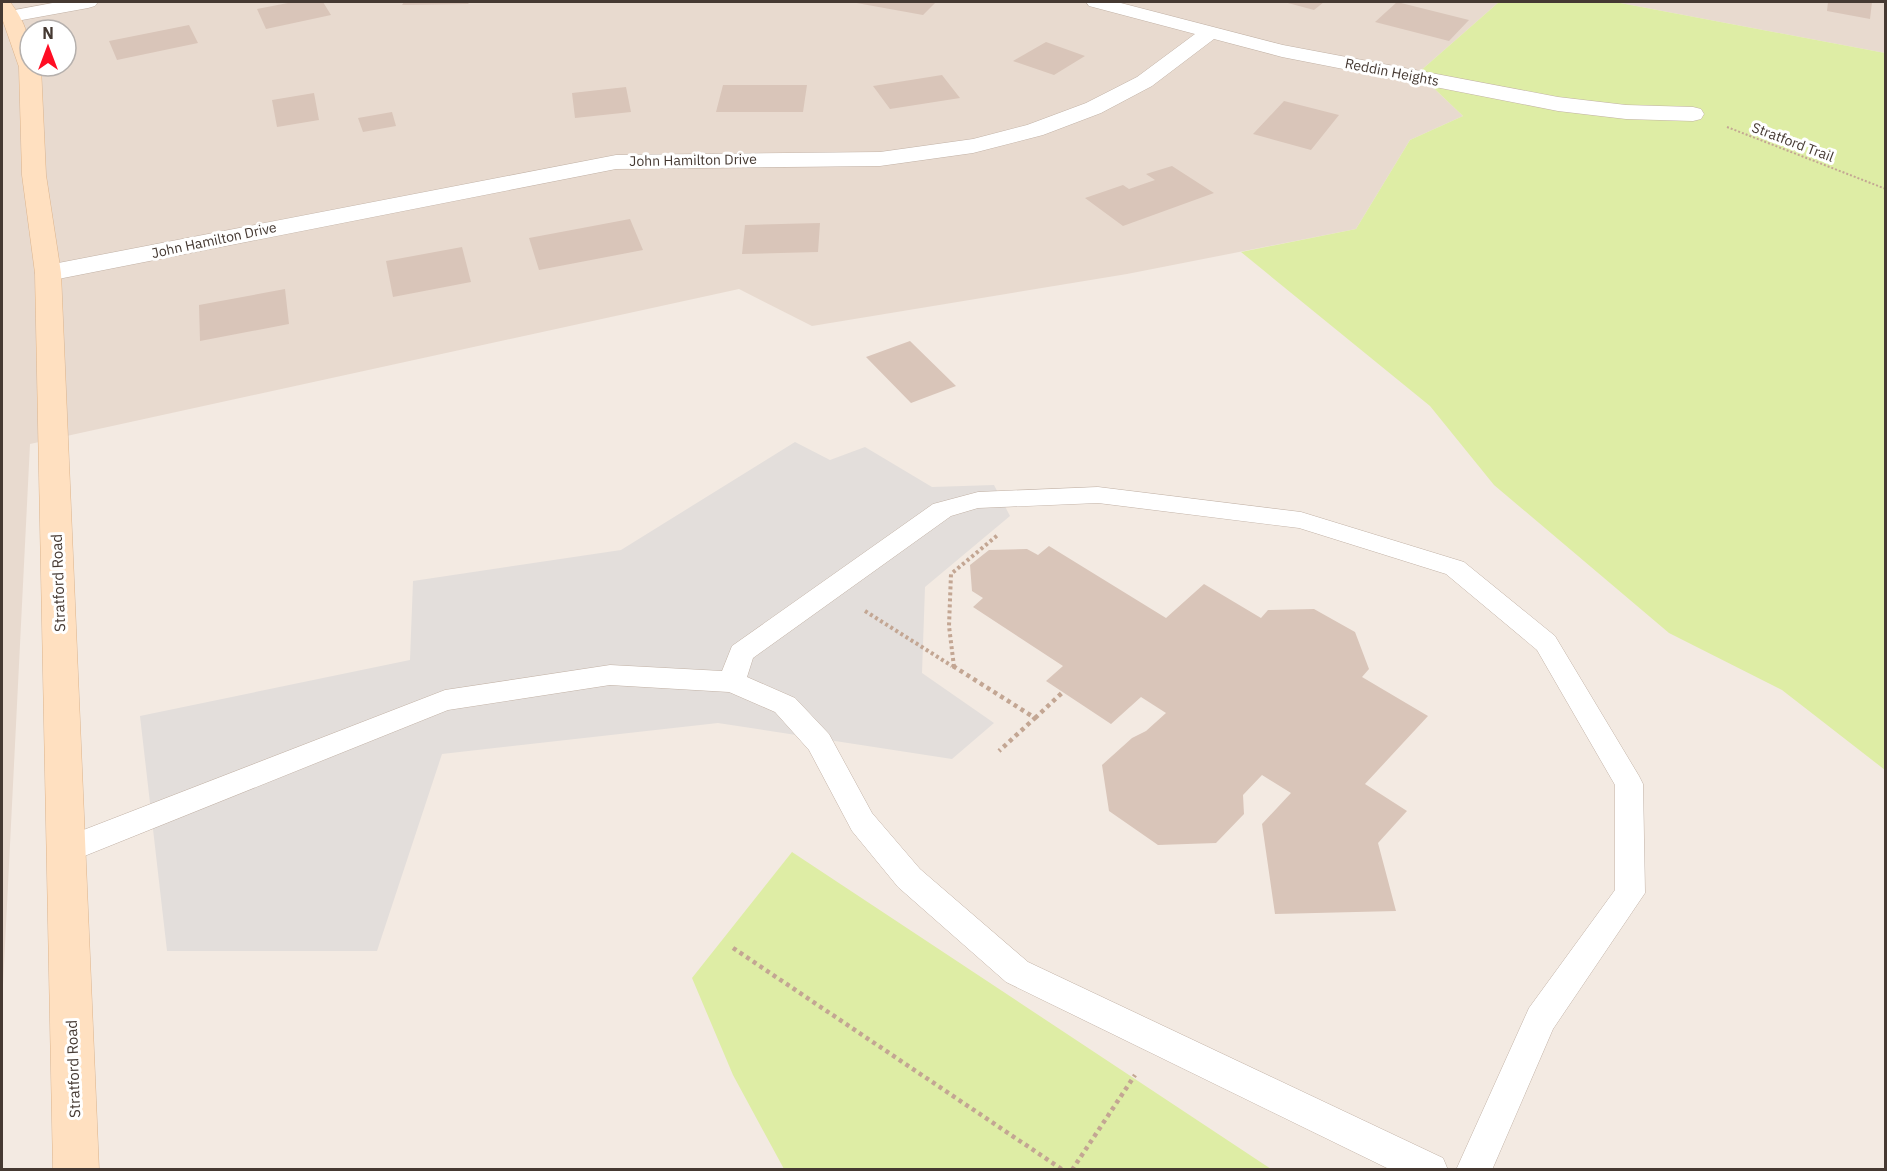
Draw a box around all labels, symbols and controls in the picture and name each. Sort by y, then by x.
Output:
north arrow [18,18,78,78]
text: N [42,23,54,43]
street label: Reddin Heights [1343,54,1441,90]
street label: Stratford Trail [1749,118,1837,166]
street label: John Hamilton Drive [629,150,757,170]
street label: John Hamilton Drive [150,218,279,262]
street label: Stratford Road [47,534,69,632]
street label: Stratford Road [62,1020,84,1118]

